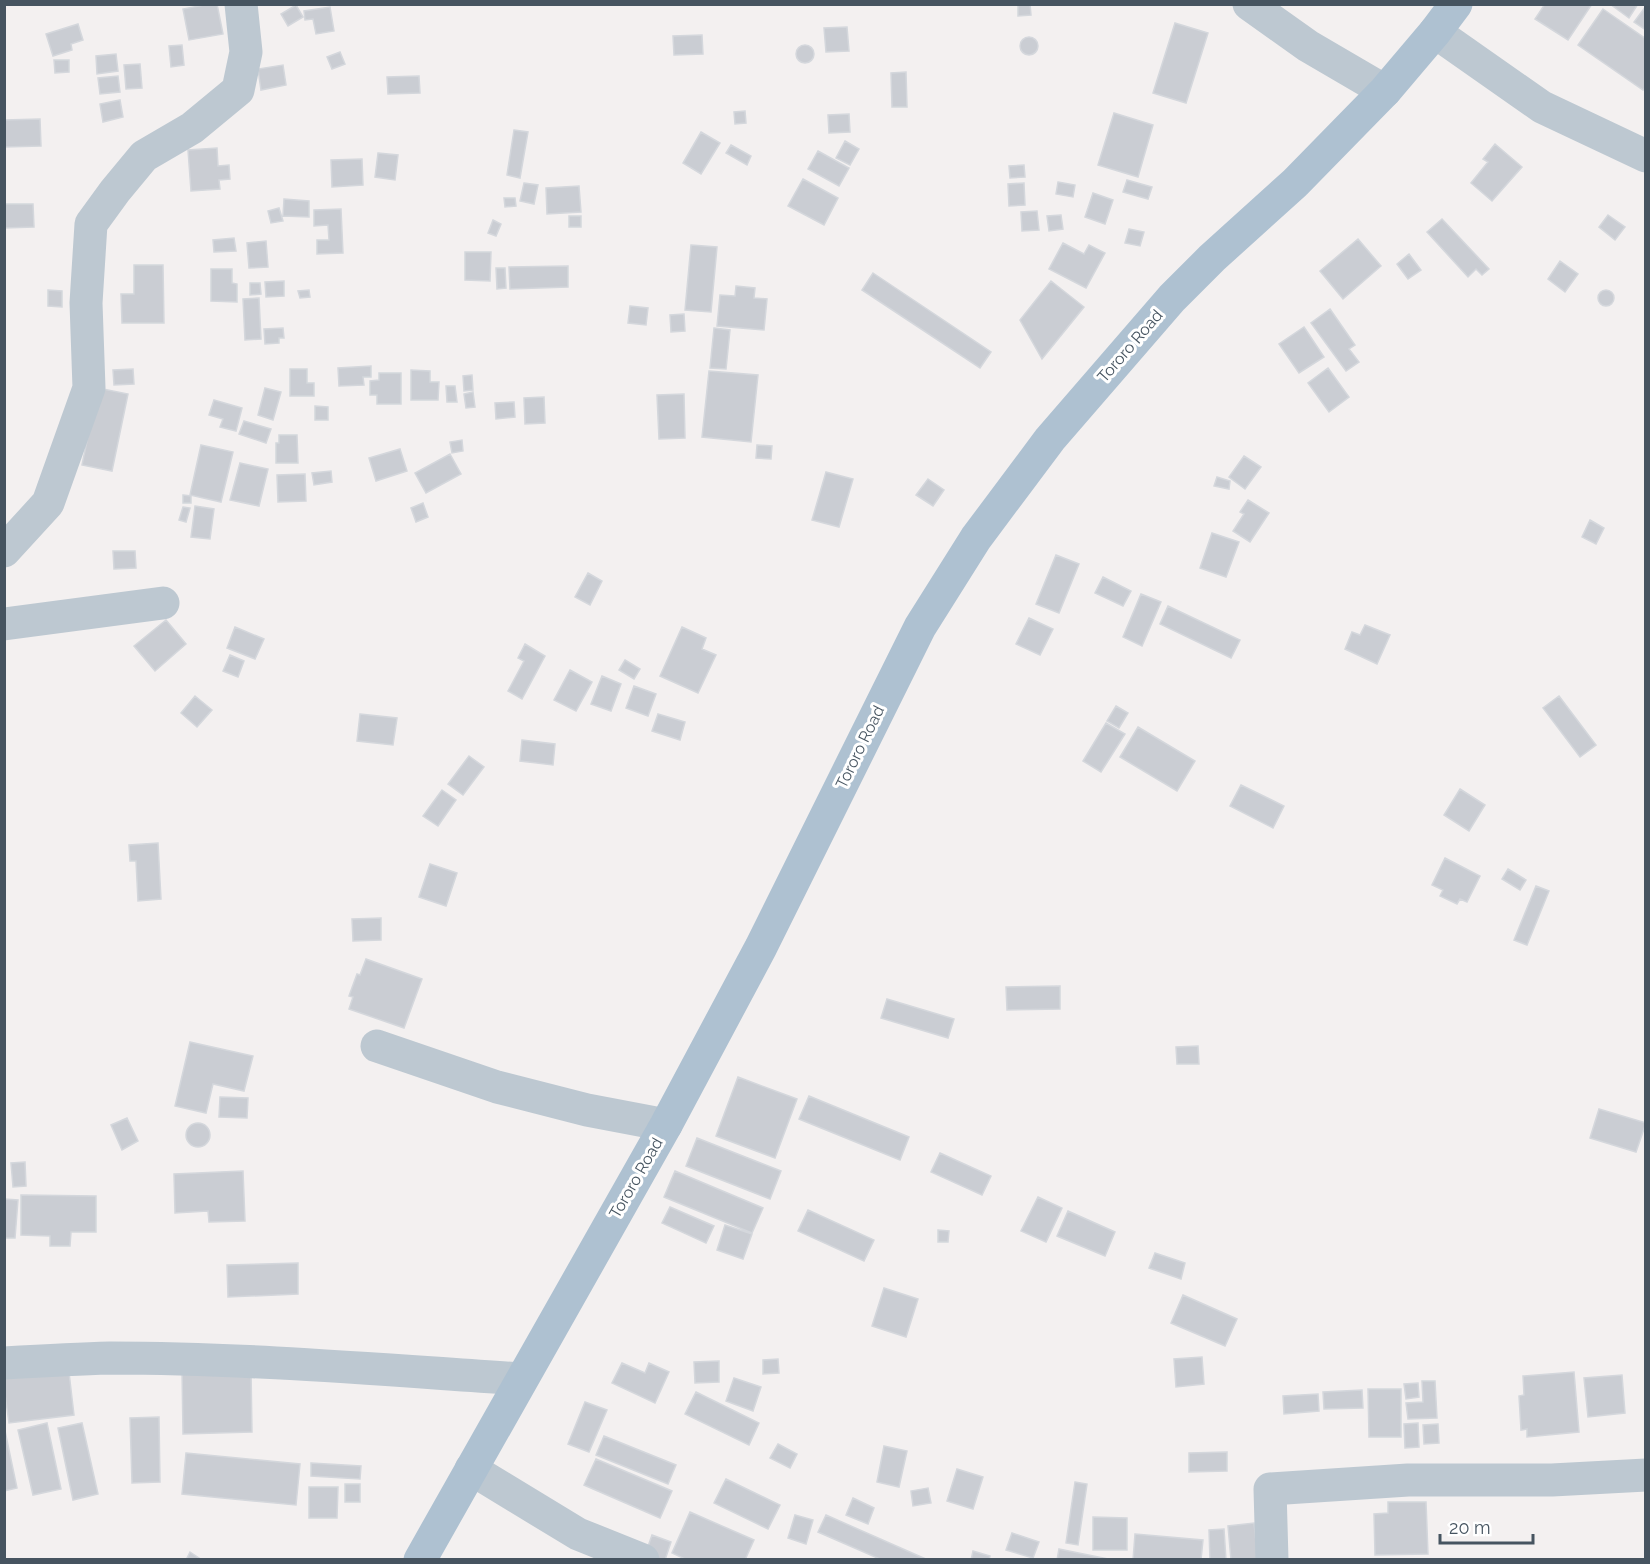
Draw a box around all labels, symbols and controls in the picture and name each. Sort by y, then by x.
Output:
street label: Tororo Road [1093,306,1167,386]
street label: Tororo Road [832,702,888,791]
street label: Tororo Road [605,1134,667,1222]
scale bar [1440,1507,1533,1545]
text: 20 m [1449,1517,1491,1538]

